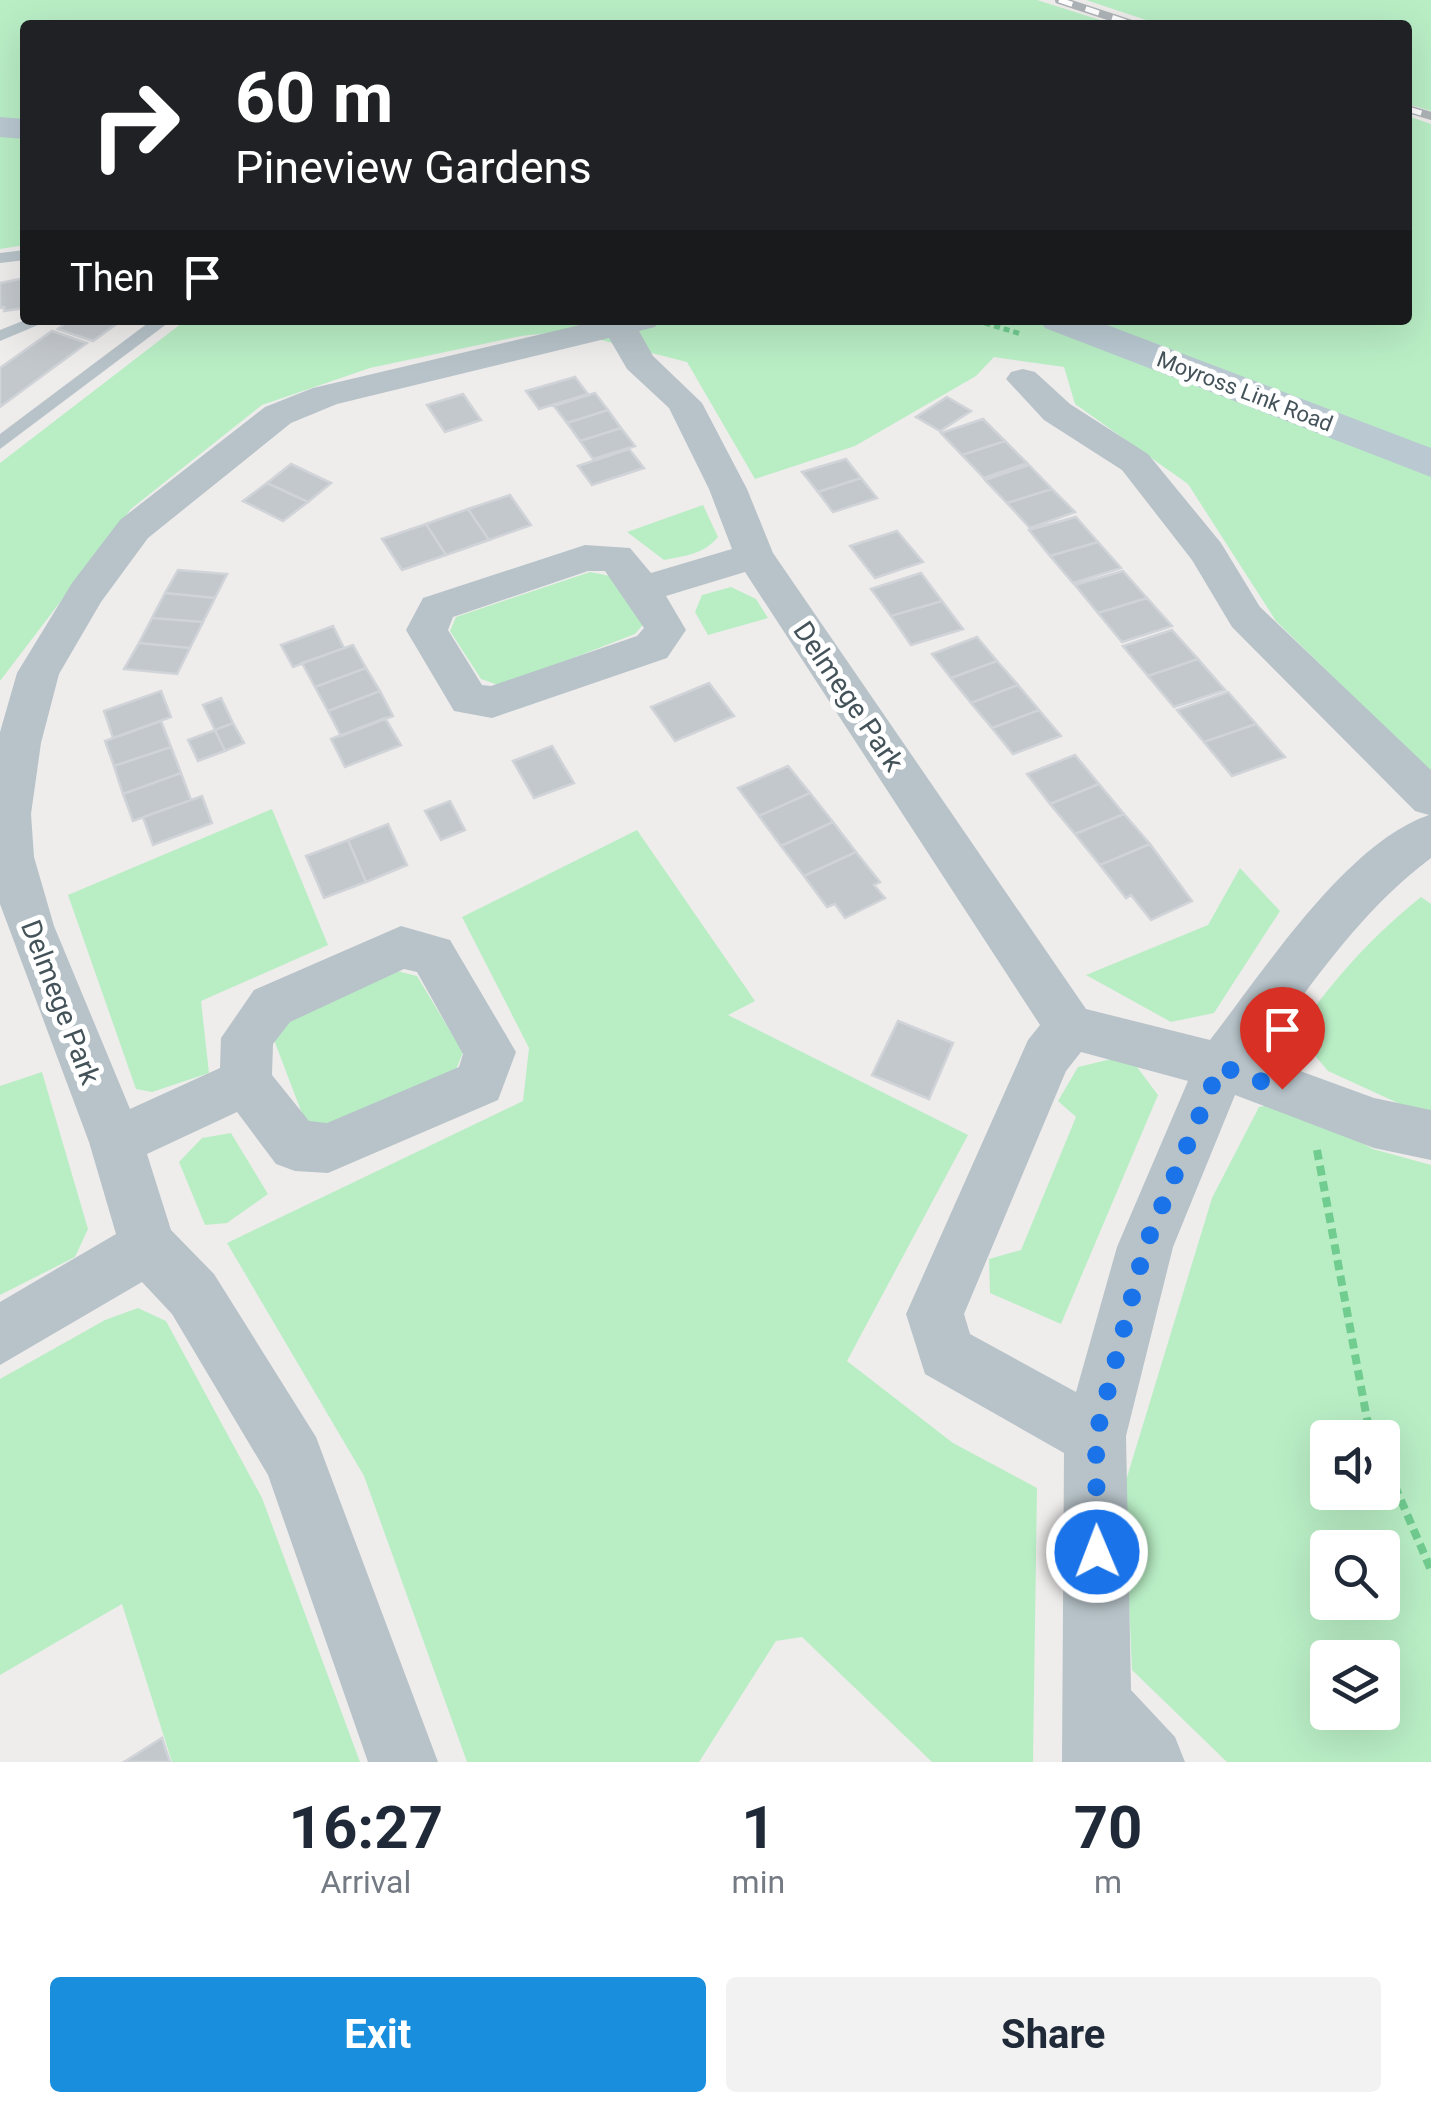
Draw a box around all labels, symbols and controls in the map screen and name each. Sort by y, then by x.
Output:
text: 60 m [235,57,393,139]
icon: right [70,60,200,190]
text: Pineview Gardens [235,141,592,194]
icon: arrive [175,250,230,305]
text: Then [70,256,155,300]
street label: Moyross Link Road [1153,346,1336,437]
street label: Delmege Park [786,615,911,778]
street label: Delmege Park [14,915,107,1090]
pin [1240,987,1325,1090]
icon: arrive [1255,1002,1310,1057]
map controls [1310,1420,1400,1730]
button: sound [1310,1420,1400,1510]
position arrow [1045,1500,1149,1604]
button: search [1310,1530,1400,1620]
button: layers [1310,1640,1400,1730]
text: 16:27 [289,1792,443,1863]
text: 1 [741,1792,776,1863]
text: 70 [1074,1792,1142,1863]
text: Arrival [320,1863,411,1901]
text: min [732,1863,785,1901]
text: m [1094,1863,1122,1901]
button: Exit [50,1977,706,2092]
button: Share [726,1977,1381,2092]

